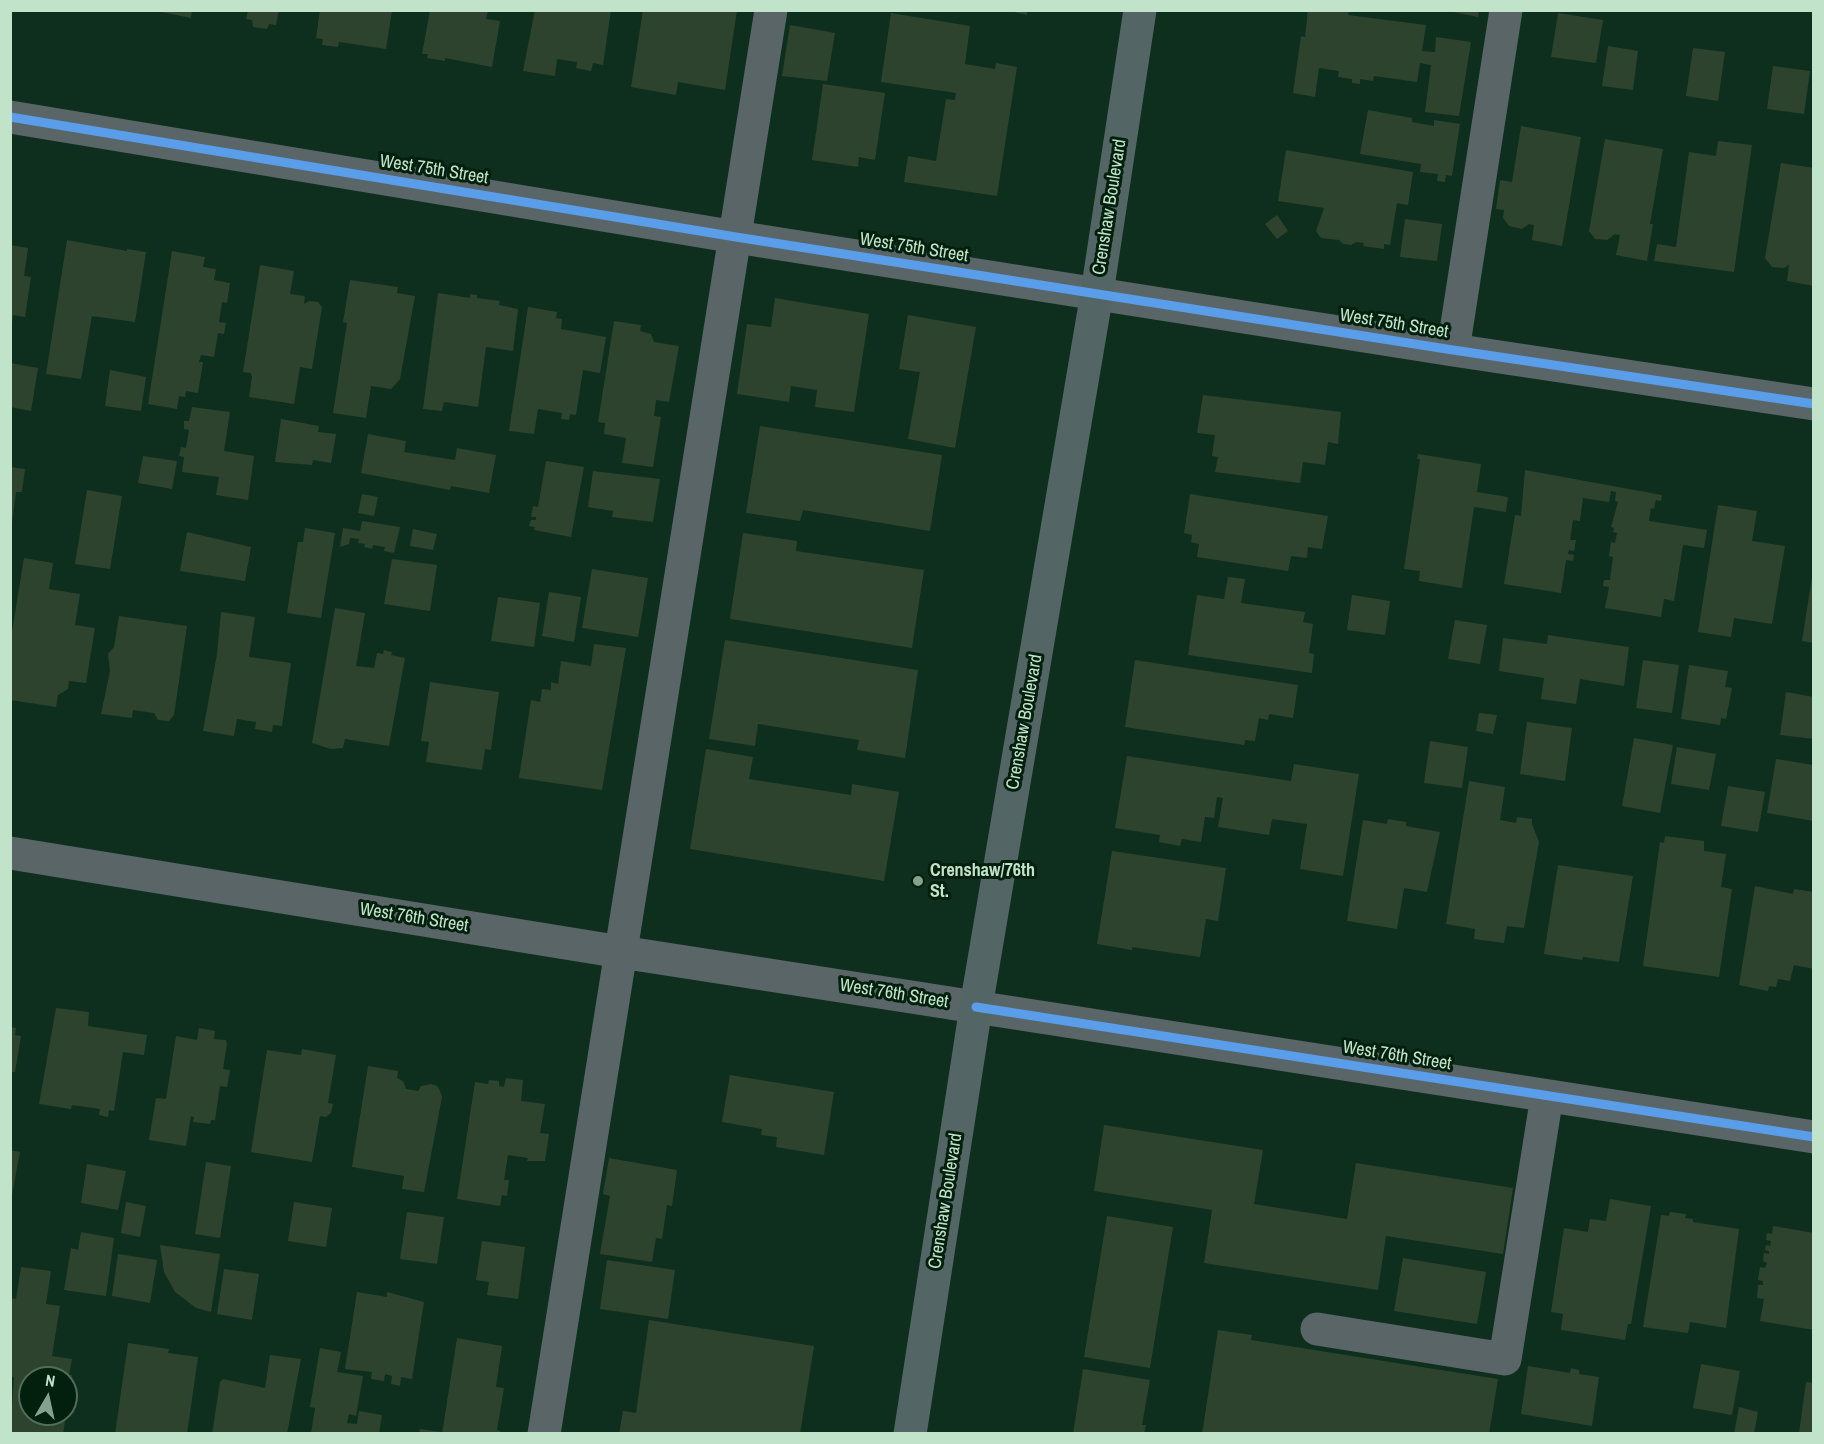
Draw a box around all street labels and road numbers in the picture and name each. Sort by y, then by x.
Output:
street label: Crenshaw Boulevard [1089,138,1131,276]
street label: West 75th Street [378,151,490,189]
street label: West 75th Street [858,229,970,267]
street label: West 75th Street [1338,305,1450,343]
street label: Crenshaw Boulevard [1002,653,1048,791]
street label: West 76th Street [358,899,470,937]
street label: West 76th Street [838,975,950,1013]
street label: West 76th Street [1341,1037,1453,1075]
street label: Crenshaw Boulevard [925,1132,967,1270]

